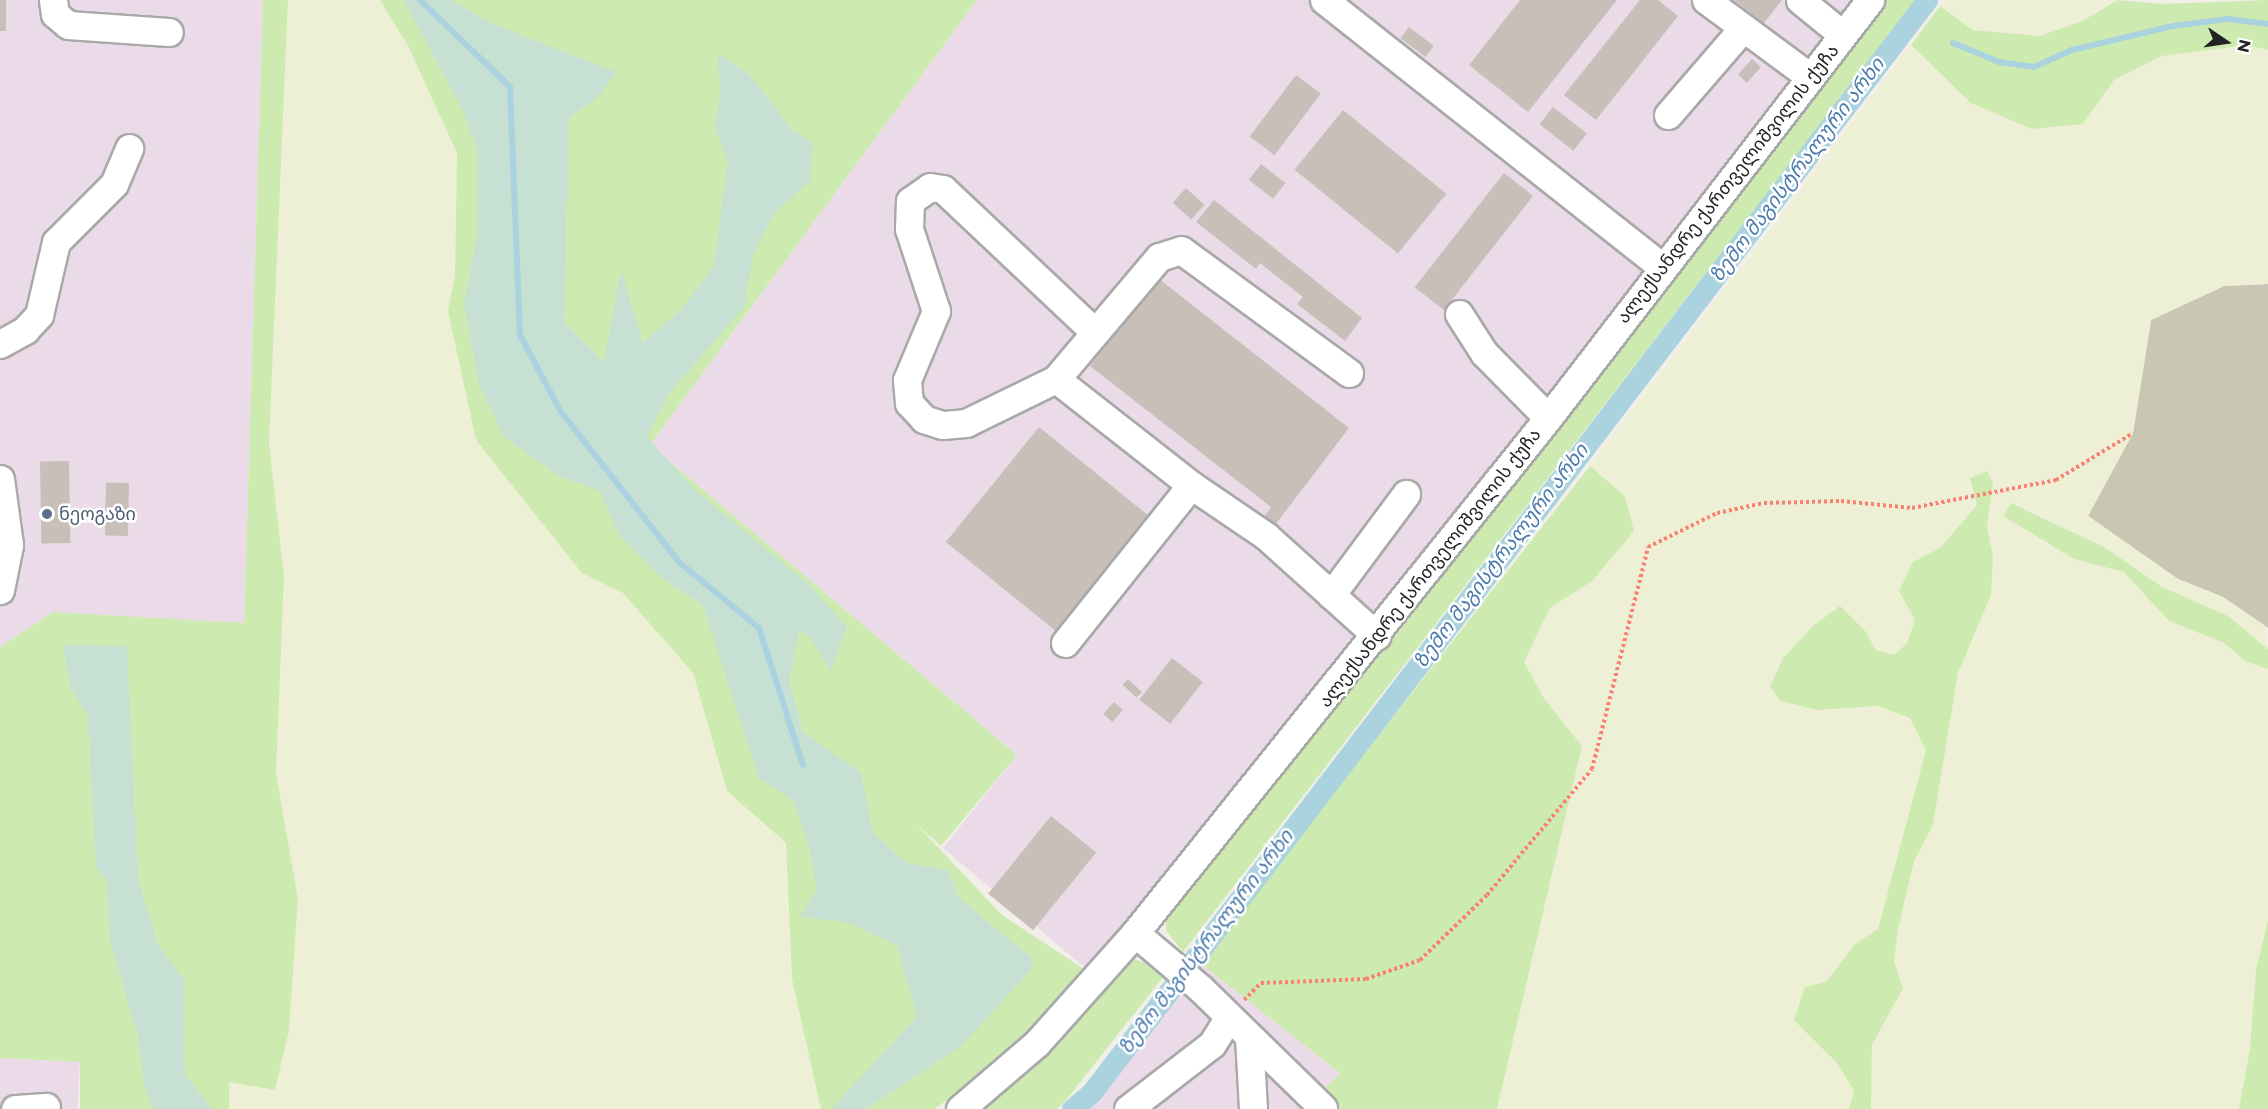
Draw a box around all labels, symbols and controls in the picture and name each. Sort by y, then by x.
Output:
north arrow [2196,12,2256,72]
text: N [2233,38,2255,55]
street label: ალექსანდრე ქართველიშვილის ქუჩა [1612,40,1844,328]
water label: ზემო მაგისტრალური არხი [1705,53,1889,287]
street label: ალექსანდრე ქართველიშვილის ქუჩა [1314,424,1546,712]
water label: ზემო მაგისტრალური არხი [1409,439,1593,673]
place label: ნეოგაზი [59,503,136,525]
marker: ნეოგაზი [40,507,54,521]
water label: ზემო მაგისტრალური არხი [1114,825,1298,1059]

